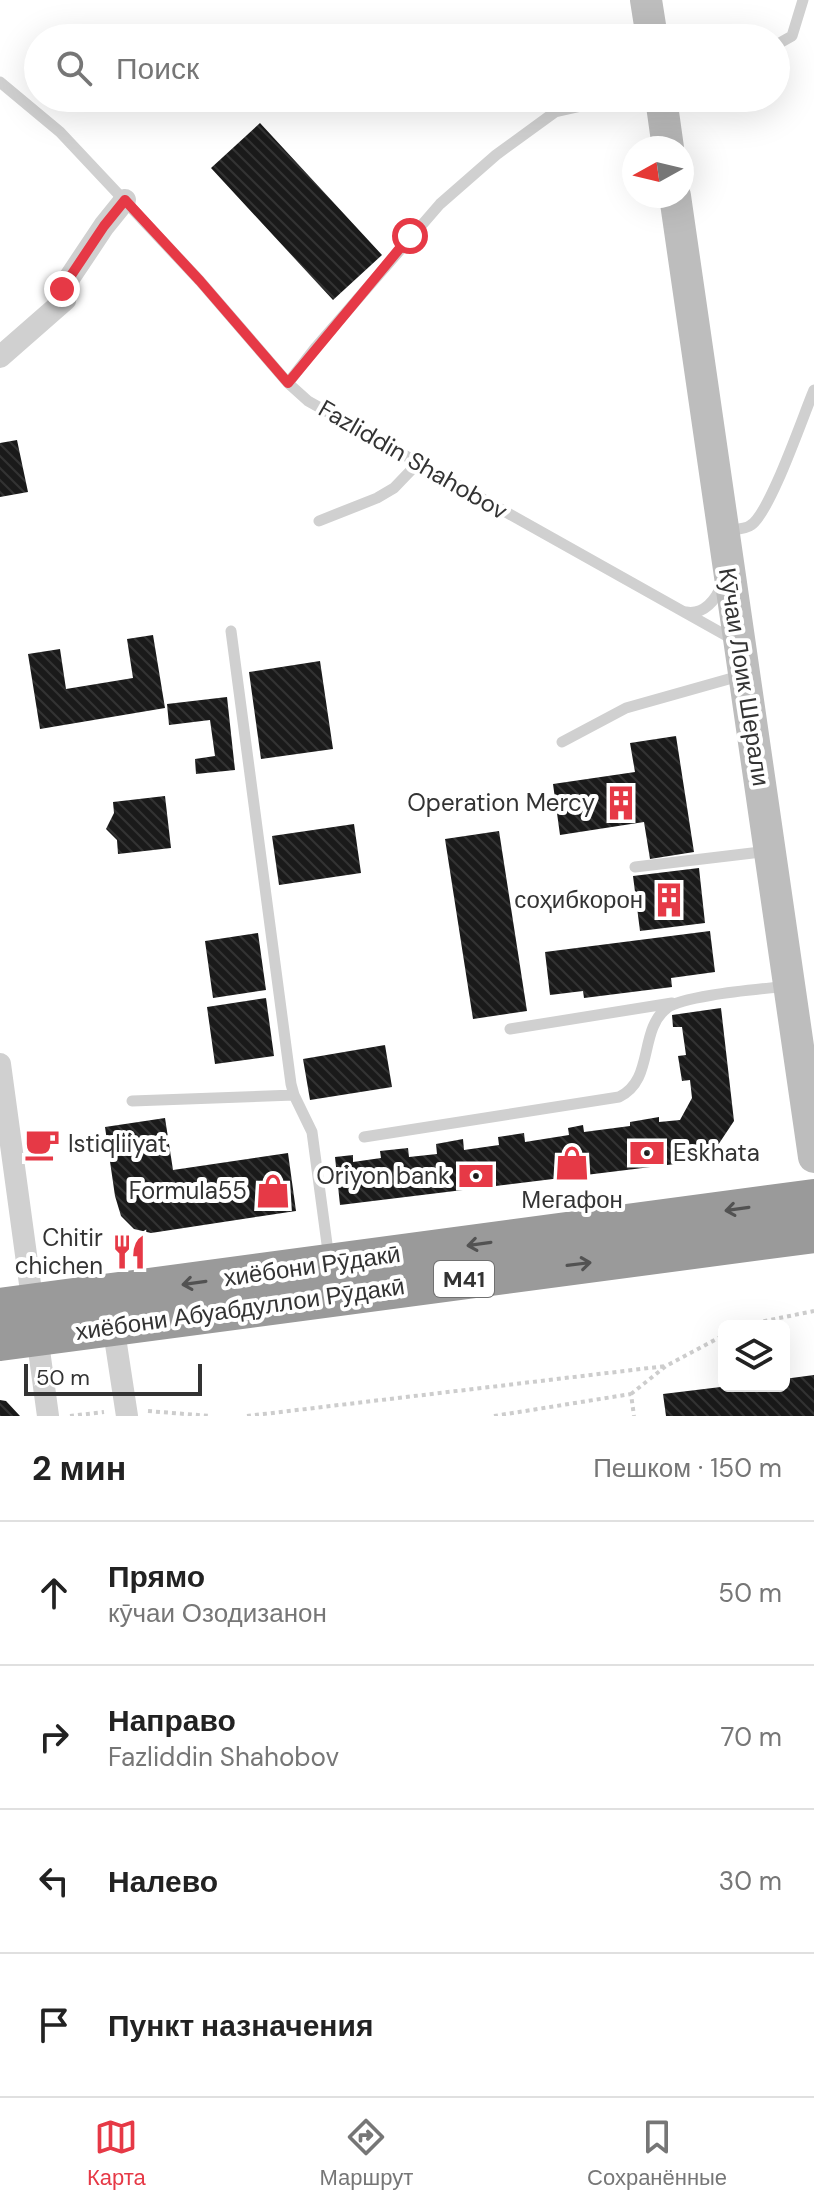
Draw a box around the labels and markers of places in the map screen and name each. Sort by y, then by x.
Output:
building icon: Operation Mercy [602,784,640,822]
place label: Operation Mercy [407,787,595,818]
building icon: соҳибкорон [650,881,688,919]
place label: соҳибкорон [514,884,643,915]
cafe icon: Istiqliiyat [23,1125,61,1163]
place label: Istiqliiyat [68,1128,167,1159]
bank icon: Eskhata [628,1134,666,1172]
place label: Eskhata [673,1137,760,1168]
shop icon: Мегафон [553,1144,591,1182]
bank icon: Oriyon bank [457,1157,495,1195]
place label: Oriyon bank [316,1160,450,1191]
shop icon: Formula55 [254,1172,292,1210]
place label: Formula55 [129,1175,247,1206]
place label: Мегафон [521,1184,623,1215]
place label: Chitir chichen [15,1222,103,1281]
restaurant icon: Chitir chichen [110,1233,148,1271]

